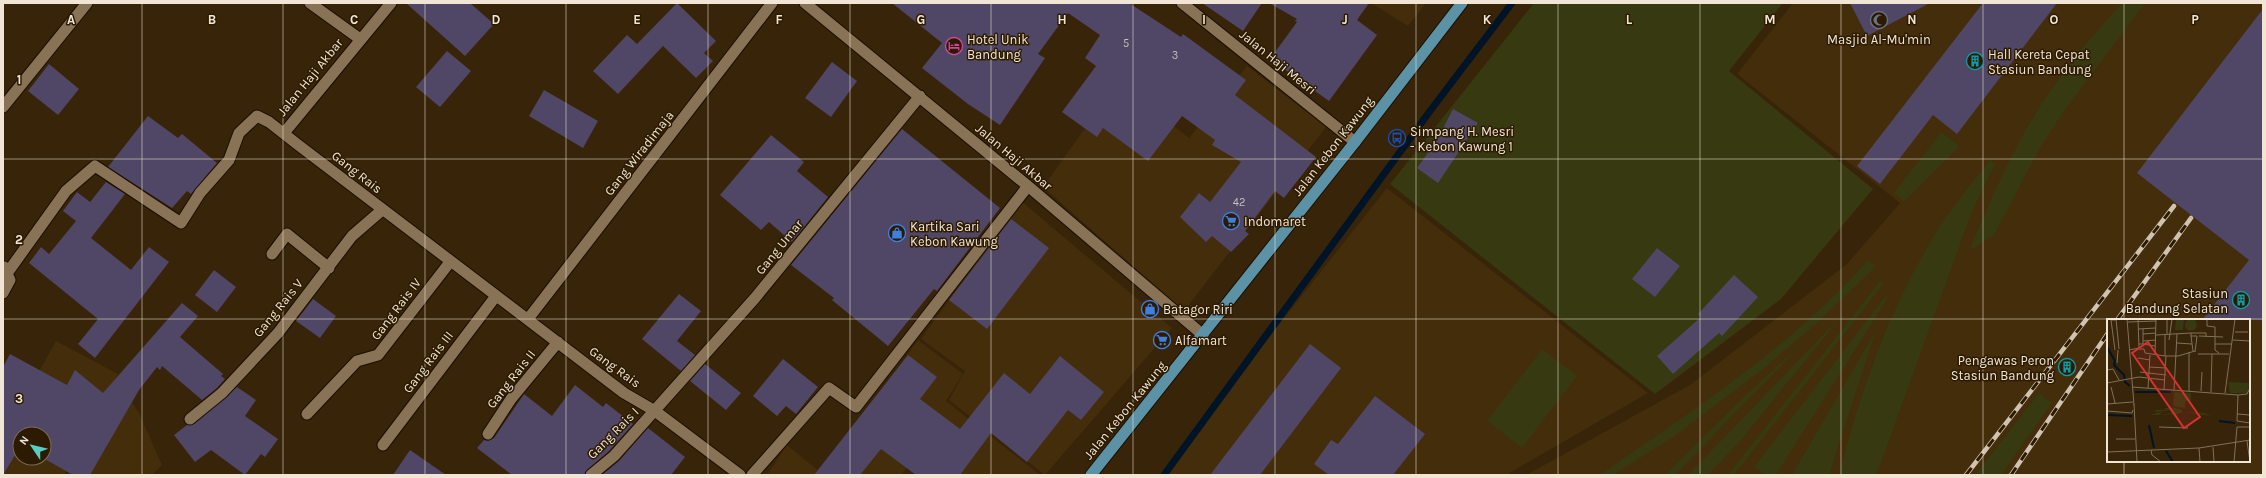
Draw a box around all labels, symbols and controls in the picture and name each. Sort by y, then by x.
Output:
mosque icon: Masjid Al-Mu'min [1869,10,1889,30]
text: A [67,12,75,27]
text: B [208,12,216,27]
text: C [350,12,358,27]
text: D [492,12,501,27]
text: E [633,12,641,27]
text: F [775,12,783,27]
text: G [917,12,925,27]
text: H [1057,12,1067,27]
text: I [1202,12,1206,27]
text: J [1342,12,1348,27]
text: K [1483,12,1492,27]
text: L [1626,12,1633,27]
text: M [1764,12,1776,27]
text: N [1907,12,1917,27]
text: O [2050,12,2059,27]
text: P [2191,12,2199,27]
street label: Jalan Haji Mesri [1237,27,1319,97]
place label: Hotel Unik Bandung [967,32,1029,62]
place label: Masjid Al-Mu'min [1827,32,1931,47]
street label: Jalan Haji Akbar [274,35,346,119]
hotel icon: Hotel Unik Bandung [944,36,964,56]
house number: 5 [1123,37,1129,50]
place label: Hall Kereta Cepat Stasiun Bandung [1988,47,2092,77]
house number: 3 [1172,49,1178,62]
building icon: Hall Kereta Cepat Stasiun Bandung [1965,51,1985,71]
text: 1 [17,72,21,87]
street label: Jalan Kebon Kawung [1290,93,1377,199]
street label: Gang Wiradimaja [601,108,677,198]
street label: Jalan Haji Akbar [973,121,1056,194]
place label: Simpang H. Mesri - Kebon Kawung 1 [1410,124,1514,154]
bus stop icon: Simpang H. Mesri - Kebon Kawung 1 [1387,128,1407,148]
street label: Gang Rais [329,148,385,196]
house number: 42 [1233,196,1245,209]
supermarket icon: Indomaret [1221,211,1241,231]
place label: Indomaret [1244,214,1306,229]
street label: Gang Umar [752,216,806,277]
place label: Kartika Sari Kebon Kawung [910,219,999,249]
shop icon: Kartika Sari Kebon Kawung [887,223,907,243]
text: 2 [15,232,23,247]
street label: Gang Rais IV [368,275,425,343]
street label: Gang Rais V [250,276,306,340]
place label: Stasiun Bandung Selatan [2126,286,2228,316]
building icon: Stasiun Bandung Selatan [2231,290,2251,310]
shop icon: Batagor Riri [1140,299,1160,319]
place label: Batagor Riri [1163,302,1233,317]
inset map [2107,319,2250,462]
street label: Gang Rais III [400,328,456,396]
supermarket icon: Alfamart [1152,330,1172,350]
place label: Alfamart [1175,333,1227,348]
street label: Gang Rais [586,343,644,391]
street label: Gang Rais II [484,347,538,411]
place label: Pengawas Peron Stasiun Bandung [1951,353,2055,383]
street label: Jalan Kebon Kawung [1081,357,1170,462]
building icon: Pengawas Peron Stasiun Bandung [2057,357,2077,377]
text: 3 [15,391,23,406]
street label: Gang Rais I [584,404,642,462]
north arrow [12,426,52,466]
text: N [17,434,32,448]

